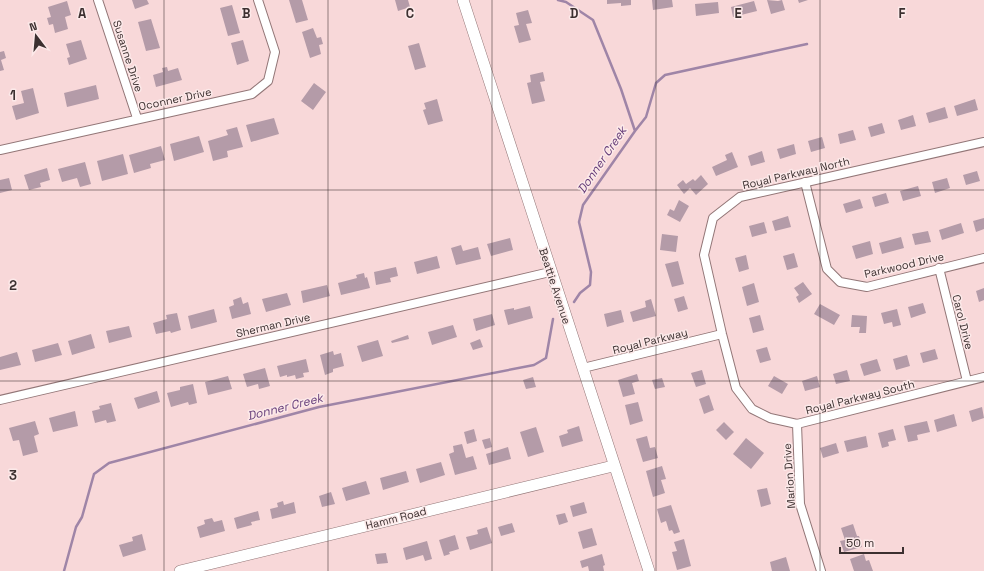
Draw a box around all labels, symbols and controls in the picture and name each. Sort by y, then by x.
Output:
text: A [78,5,87,22]
text: B [242,5,251,22]
text: C [406,5,414,22]
text: D [570,5,579,22]
text: E [734,5,742,22]
text: F [899,5,906,22]
north arrow [16,16,56,56]
street label: Susanne Drive [110,18,146,94]
text: N [28,19,39,34]
street label: Oconner Drive [137,84,213,114]
text: 1 [10,87,16,104]
water label: Donner Creek [574,122,631,197]
street label: Royal Parkway North [741,154,851,192]
street label: Beattie Avenue [536,246,574,326]
street label: Parkwood Drive [863,249,945,281]
text: 2 [9,277,17,294]
street label: Carol Drive [949,293,977,351]
street label: Sherman Drive [234,310,312,340]
street label: Royal Parkway [611,325,689,357]
street label: Royal Parkway South [804,377,916,417]
water label: Donner Creek [245,389,326,424]
street label: Marion Drive [780,443,798,509]
text: 3 [9,467,17,484]
street label: Hamm Road [364,504,428,532]
scale bar [840,529,903,555]
text: 50 m [846,535,874,551]

